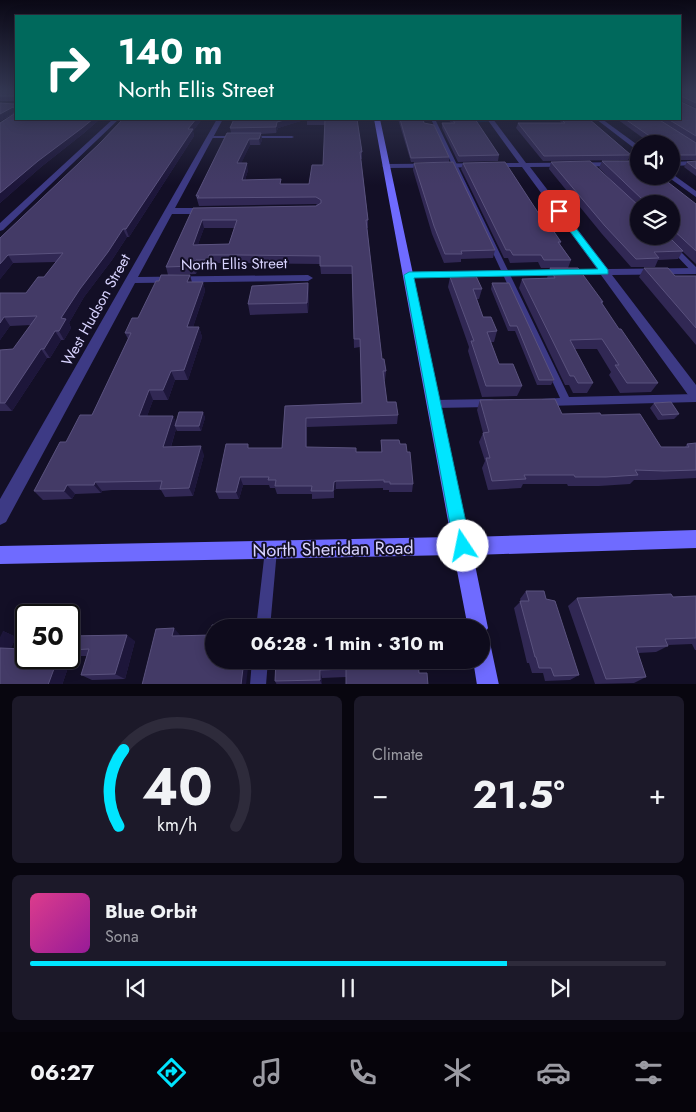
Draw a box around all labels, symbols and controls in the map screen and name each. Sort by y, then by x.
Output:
text: 140 m [118,27,223,77]
icon: right [35,35,100,100]
text: North Ellis Street [118,73,274,105]
map controls [630,135,680,245]
button: sound [630,135,680,185]
pin [538,190,580,232]
button: layers [630,195,680,245]
icon: arrive [545,197,573,225]
street label: West Hudson Street [56,250,136,370]
street label: North Ellis Street [181,252,288,276]
position arrow [436,519,488,571]
street label: North Sheridan Road [252,535,414,563]
speed limit sign: 50 [15,604,80,669]
text: 06:28 · 1 min · 310 m [251,630,444,657]
text: Climate [372,743,423,766]
text: 40 [142,749,212,825]
text: 21.5° [472,767,565,822]
text: − [372,774,389,815]
text: + [649,774,666,815]
text: km/h [157,812,197,838]
text: Blue Orbit [105,898,197,925]
text: Sona [105,925,139,948]
icon: previous [122,974,150,1002]
icon: pause [334,974,362,1002]
icon: next [546,974,574,1002]
icon: directions [154,1055,189,1090]
icon: music [250,1055,285,1090]
icon: phone [345,1055,380,1090]
icon: climate [440,1055,475,1090]
icon: car [536,1055,571,1090]
icon: filters [631,1055,666,1090]
text: 06:27 [30,1056,94,1088]

